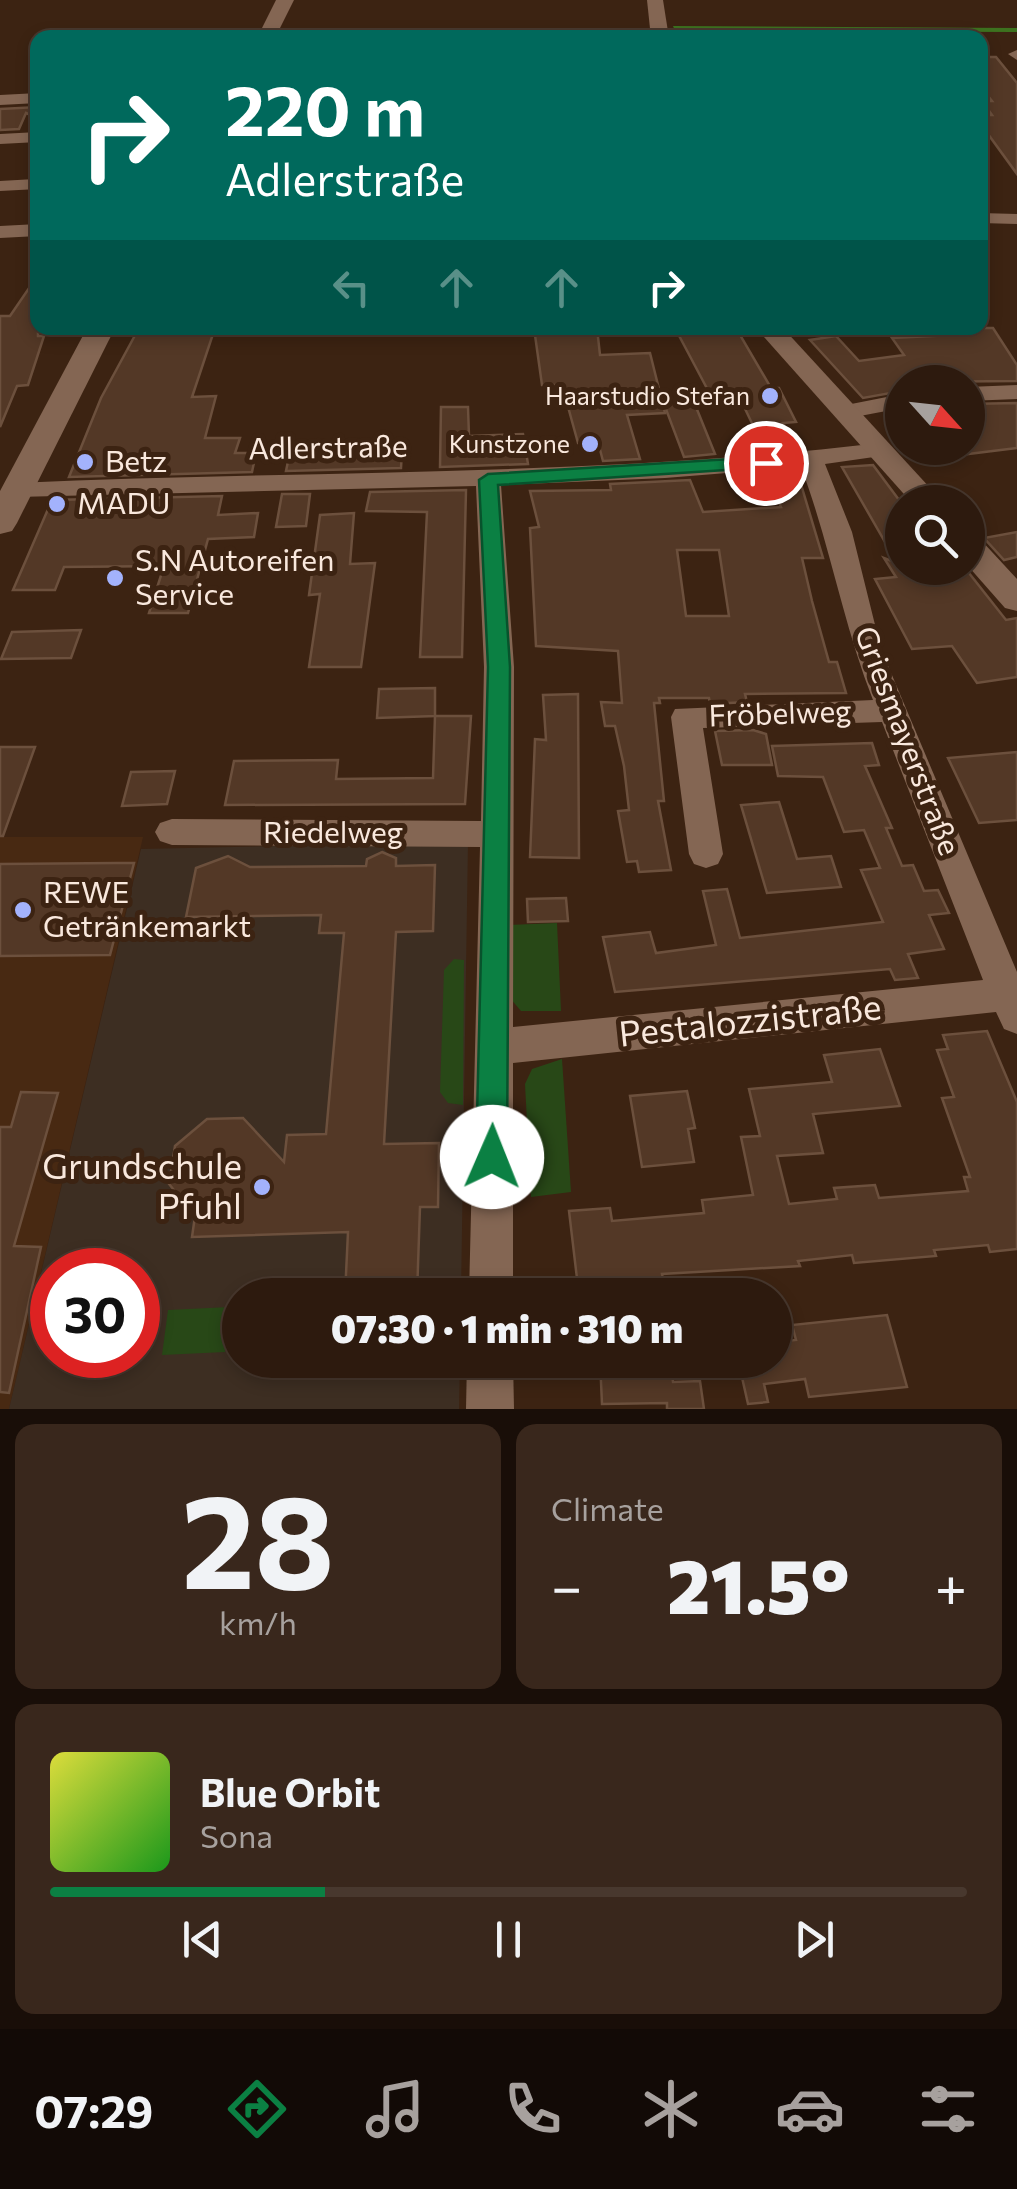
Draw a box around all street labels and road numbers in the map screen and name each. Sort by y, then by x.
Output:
street label: Adlerstraße [248,426,408,465]
street label: Griesmayerstraße [849,620,970,860]
street label: Fröbelweg [708,691,852,732]
street label: Riedelweg [263,812,403,849]
street label: Pestalozzistraße [616,983,883,1054]

